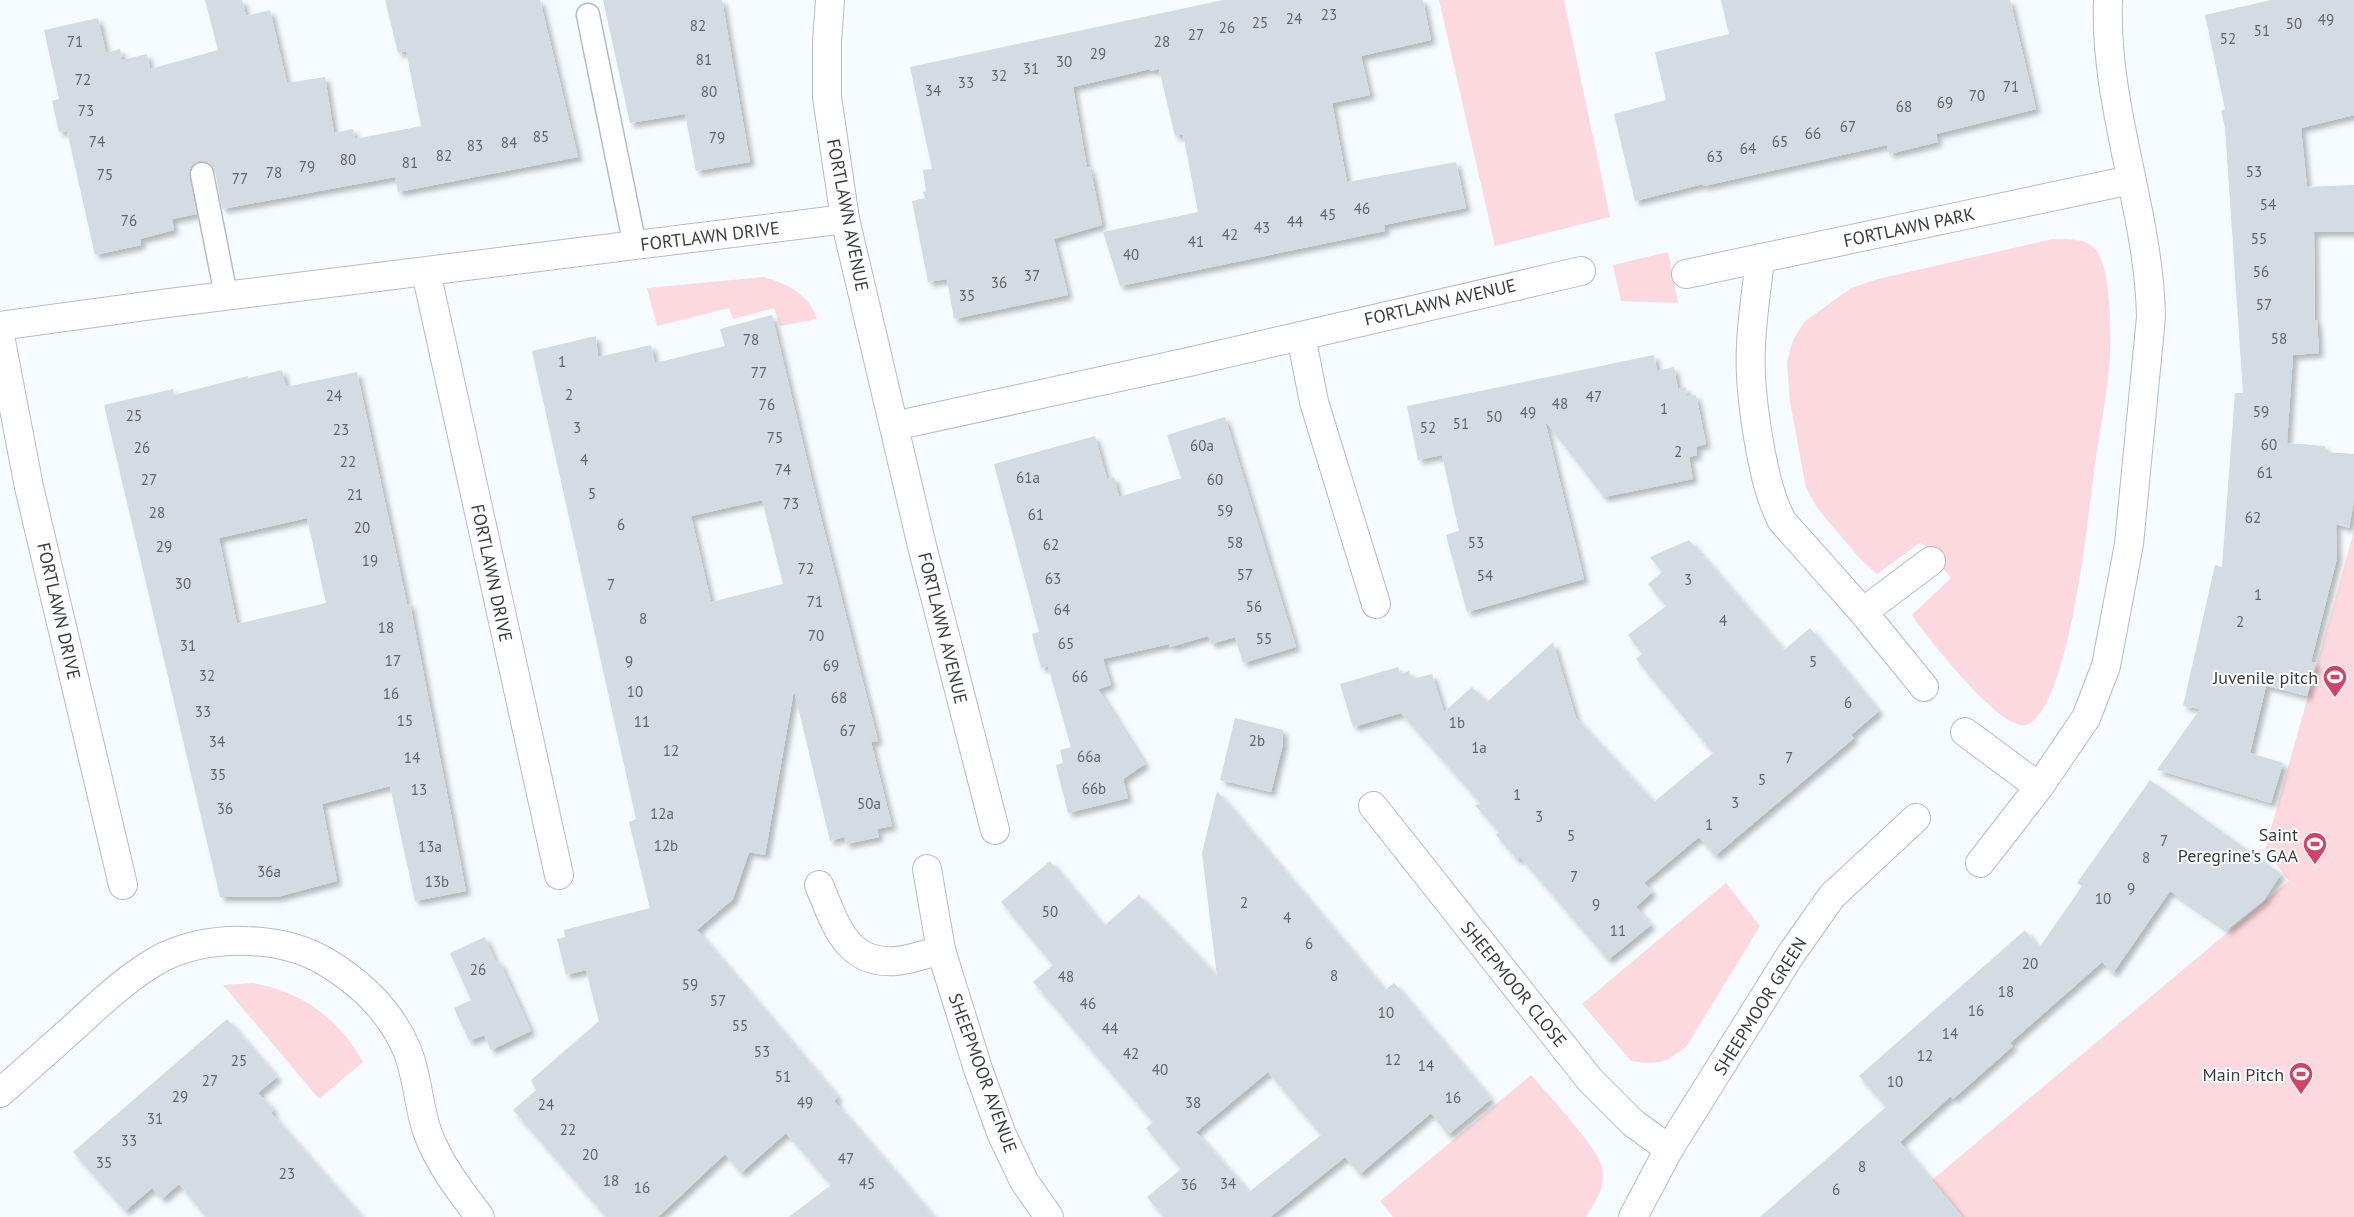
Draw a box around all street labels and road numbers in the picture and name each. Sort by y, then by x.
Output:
street label: FORTLAWN AVENUE [822,137,874,293]
street label: FORTLAWN PARK [1841,202,1977,252]
street label: FORTLAWN DRIVE [639,216,781,256]
street label: FORTLAWN AVENUE [1362,273,1518,331]
street label: FORTLAWN DRIVE [466,502,518,644]
street label: FORTLAWN DRIVE [32,540,86,682]
street label: FORTLAWN AVENUE [913,550,973,706]
street label: SHEEPMOOR CLOSE [1456,916,1572,1052]
street label: SHEEPMOOR GREEN [1708,933,1812,1079]
street label: SHEEPMOOR AVENUE [943,990,1023,1156]

